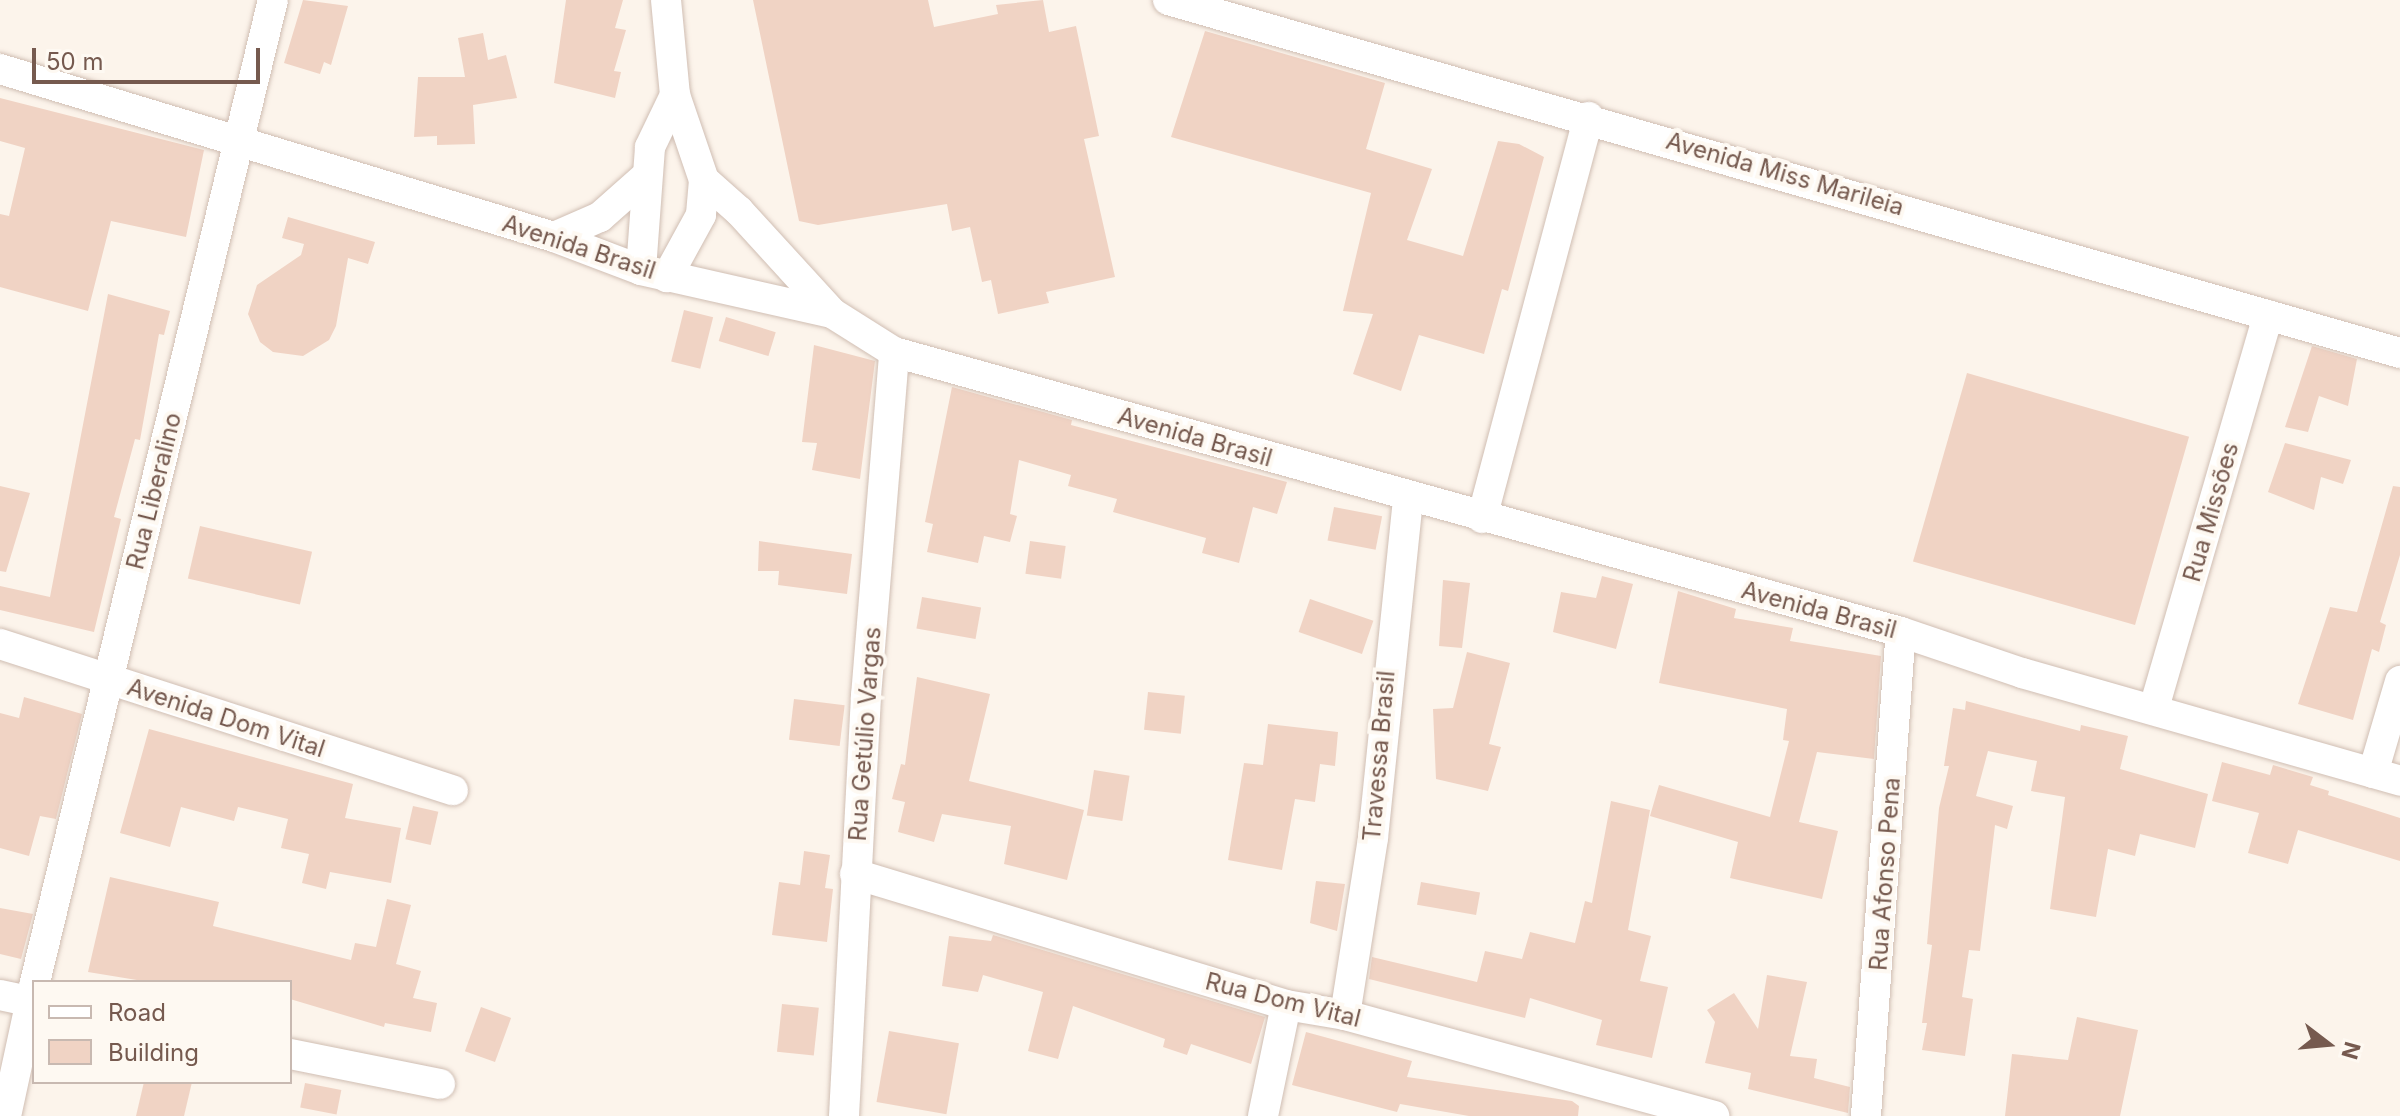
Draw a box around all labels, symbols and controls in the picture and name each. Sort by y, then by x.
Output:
scale bar [36,32,264,82]
text: 50 m [46,47,104,76]
street label: Avenida Miss Marileia [1663,126,1907,222]
street label: Avenida Brasil [499,209,659,285]
street label: Avenida Brasil [1114,401,1276,473]
street label: Rua Liberalino [121,410,187,572]
street label: Rua Missões [2177,439,2245,585]
street label: Avenida Brasil [1738,575,1900,645]
street label: Rua Getúlio Vargas [843,626,887,842]
street label: Travessa Brasil [1357,669,1401,843]
street label: Avenida Dom Vital [124,672,328,764]
street label: Rua Afonso Pena [1864,776,1906,972]
street label: Rua Dom Vital [1202,967,1364,1033]
legend [32,980,292,1084]
text: Road [108,998,166,1027]
north arrow [2288,1004,2368,1084]
text: Building [108,1038,199,1067]
text: N [2336,1039,2366,1062]

